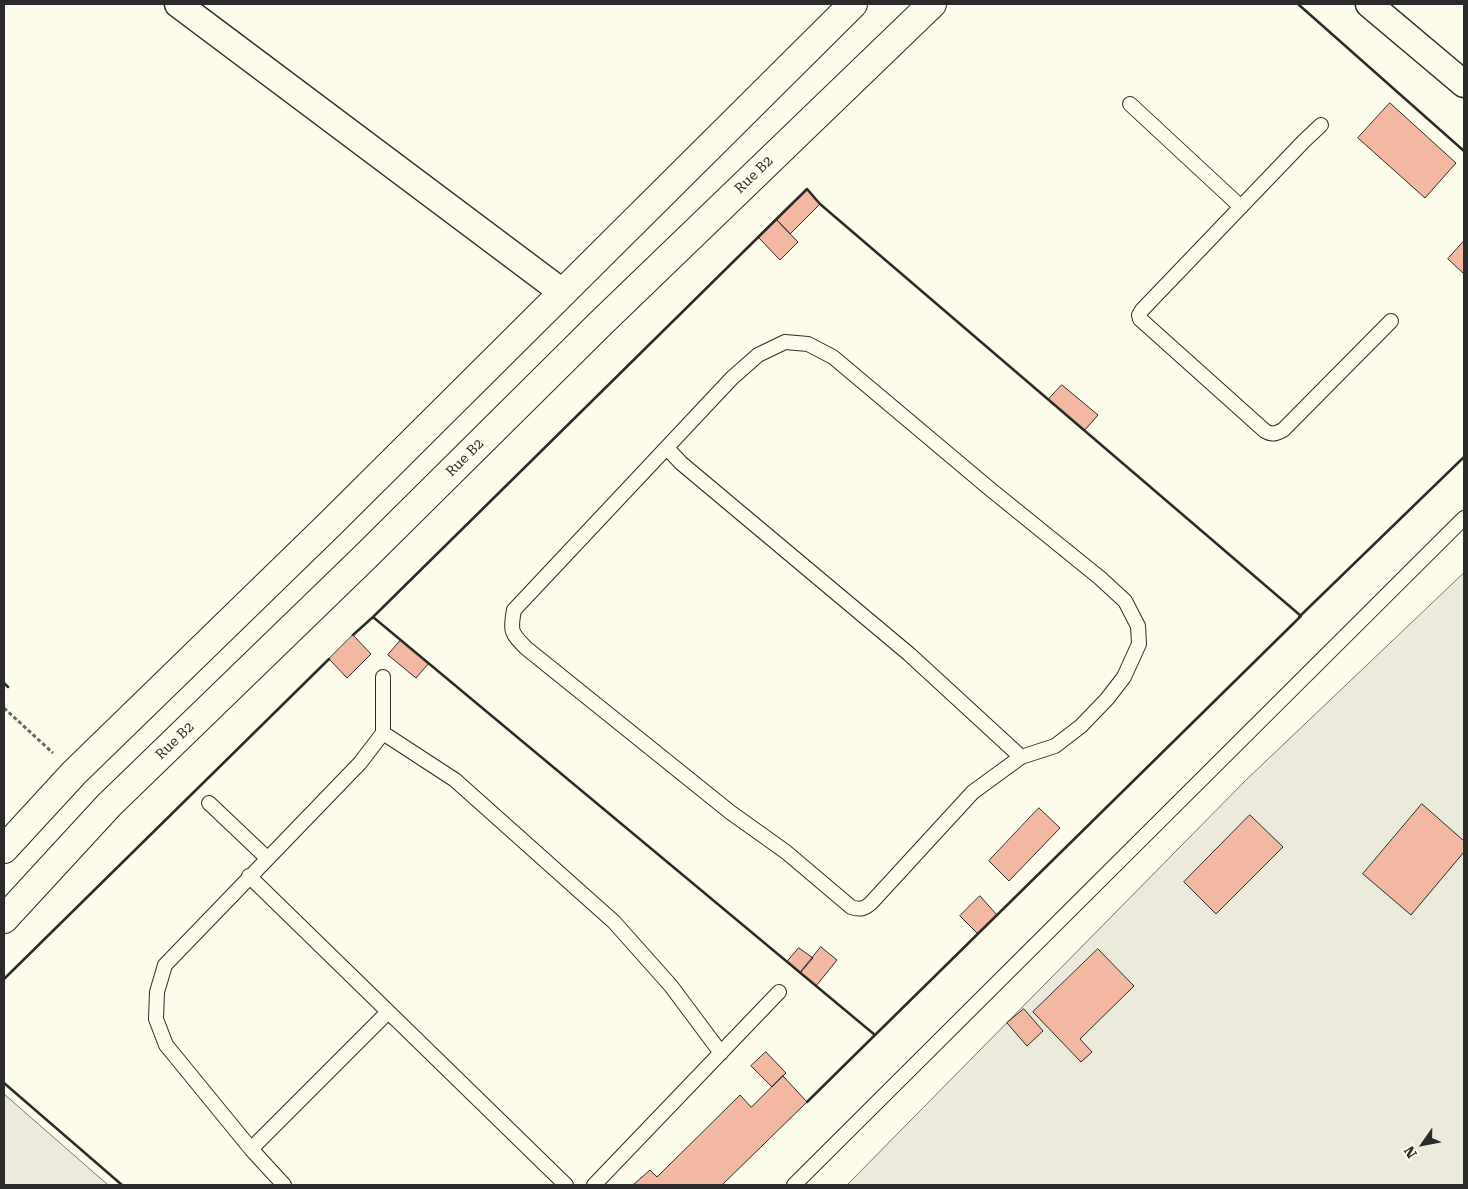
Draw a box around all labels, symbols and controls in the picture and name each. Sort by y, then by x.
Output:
street label: Rue B2 [731,153,777,197]
street label: Rue B2 [443,436,487,480]
street label: Rue B2 [152,719,198,763]
north arrow [1398,1119,1448,1169]
text: N [1401,1143,1420,1161]

